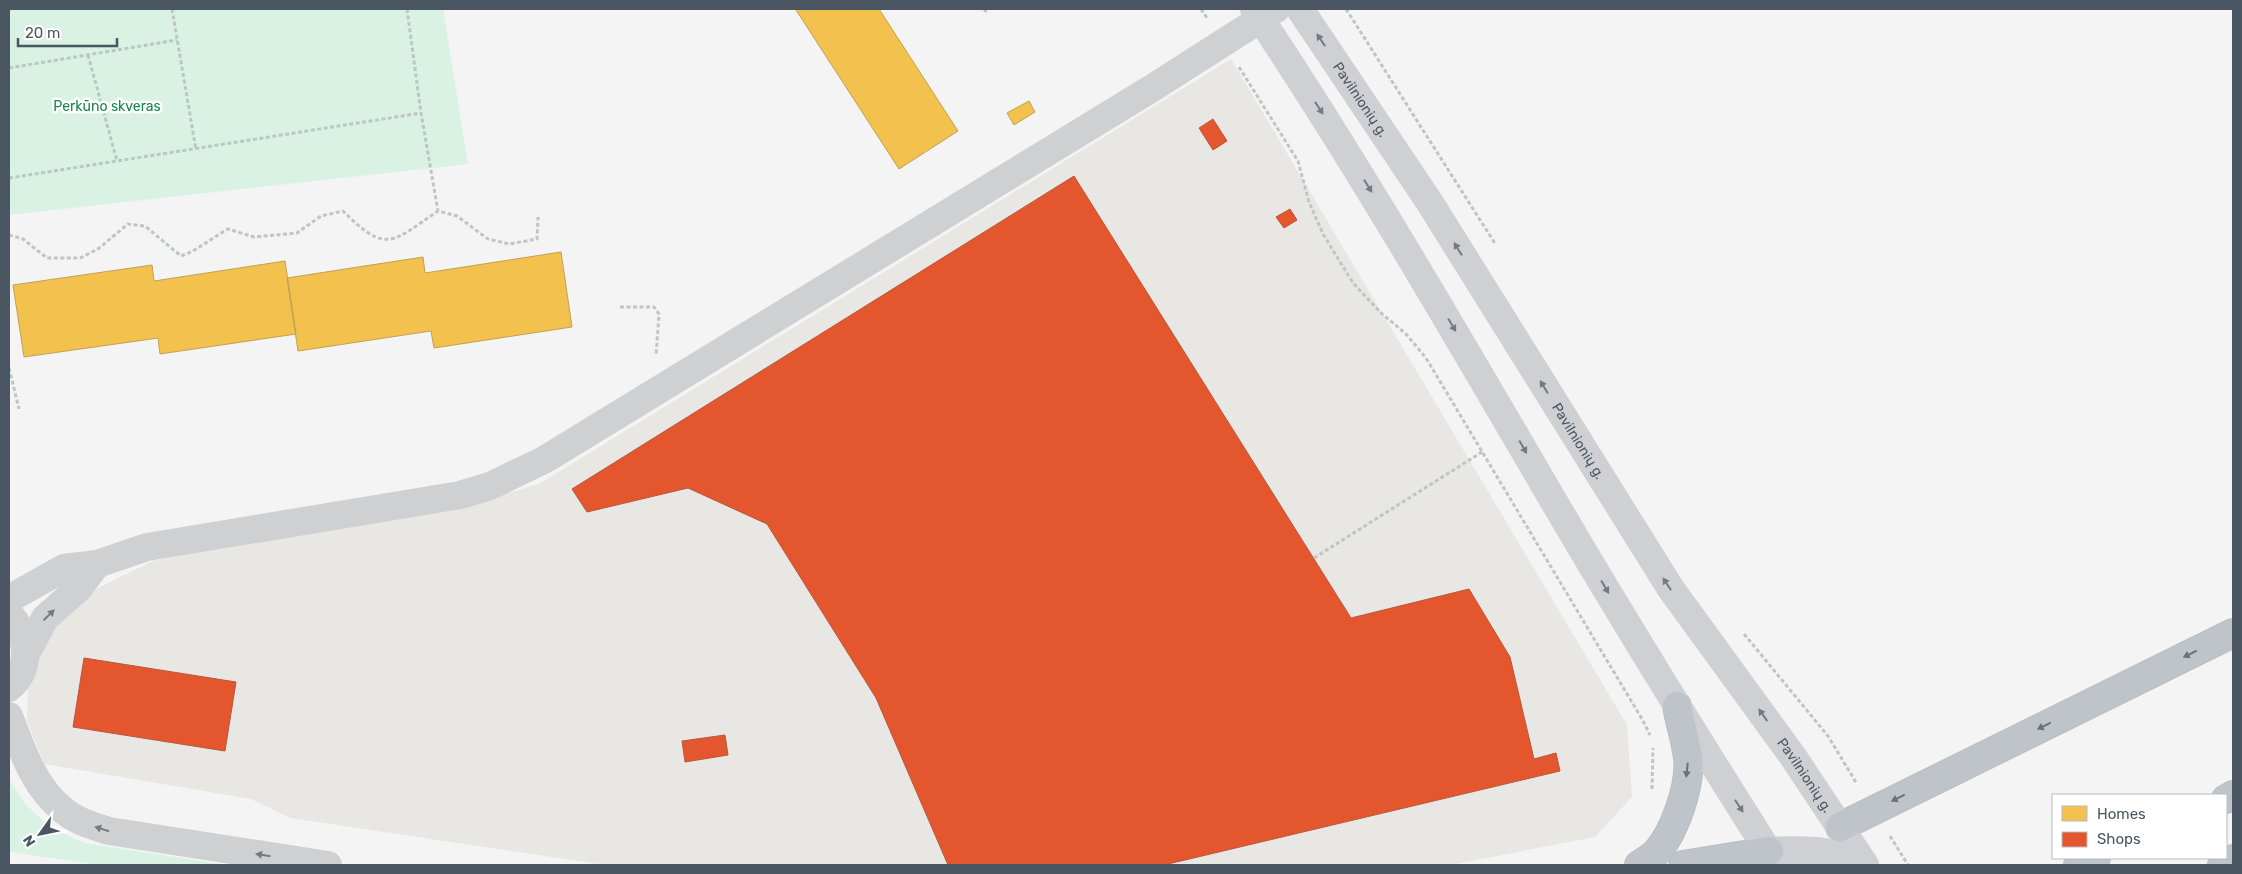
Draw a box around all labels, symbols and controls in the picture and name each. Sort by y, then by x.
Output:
scale bar [18,15,116,47]
text: 20 m [25,24,60,42]
one-way arrow [1316,33,1326,46]
street label: Pavilnionių g. [1330,59,1392,140]
park label: Perkūno skveras [53,98,161,115]
one-way arrow [1314,102,1323,115]
one-way arrow [1363,180,1372,193]
one-way arrow [1453,242,1463,255]
one-way arrow [1447,319,1456,332]
one-way arrow [1539,380,1548,393]
street label: Pavilnionių g. [1548,400,1609,482]
one-way arrow [1518,440,1527,453]
one-way arrow [1663,577,1672,590]
one-way arrow [1601,580,1610,593]
one-way arrow [43,609,55,621]
one-way arrow [2182,650,2197,658]
one-way arrow [1758,708,1768,721]
one-way arrow [2037,722,2051,730]
street label: Pavilnionių g. [1774,734,1836,816]
one-way arrow [1683,763,1691,779]
one-way arrow [1891,794,1905,802]
legend [2052,794,2227,859]
one-way arrow [1735,800,1744,813]
text: Homes [2097,805,2146,823]
north arrow [15,809,65,859]
one-way arrow [95,824,110,832]
text: Shops [2097,830,2141,848]
text: N [20,832,39,850]
one-way arrow [254,851,270,859]

